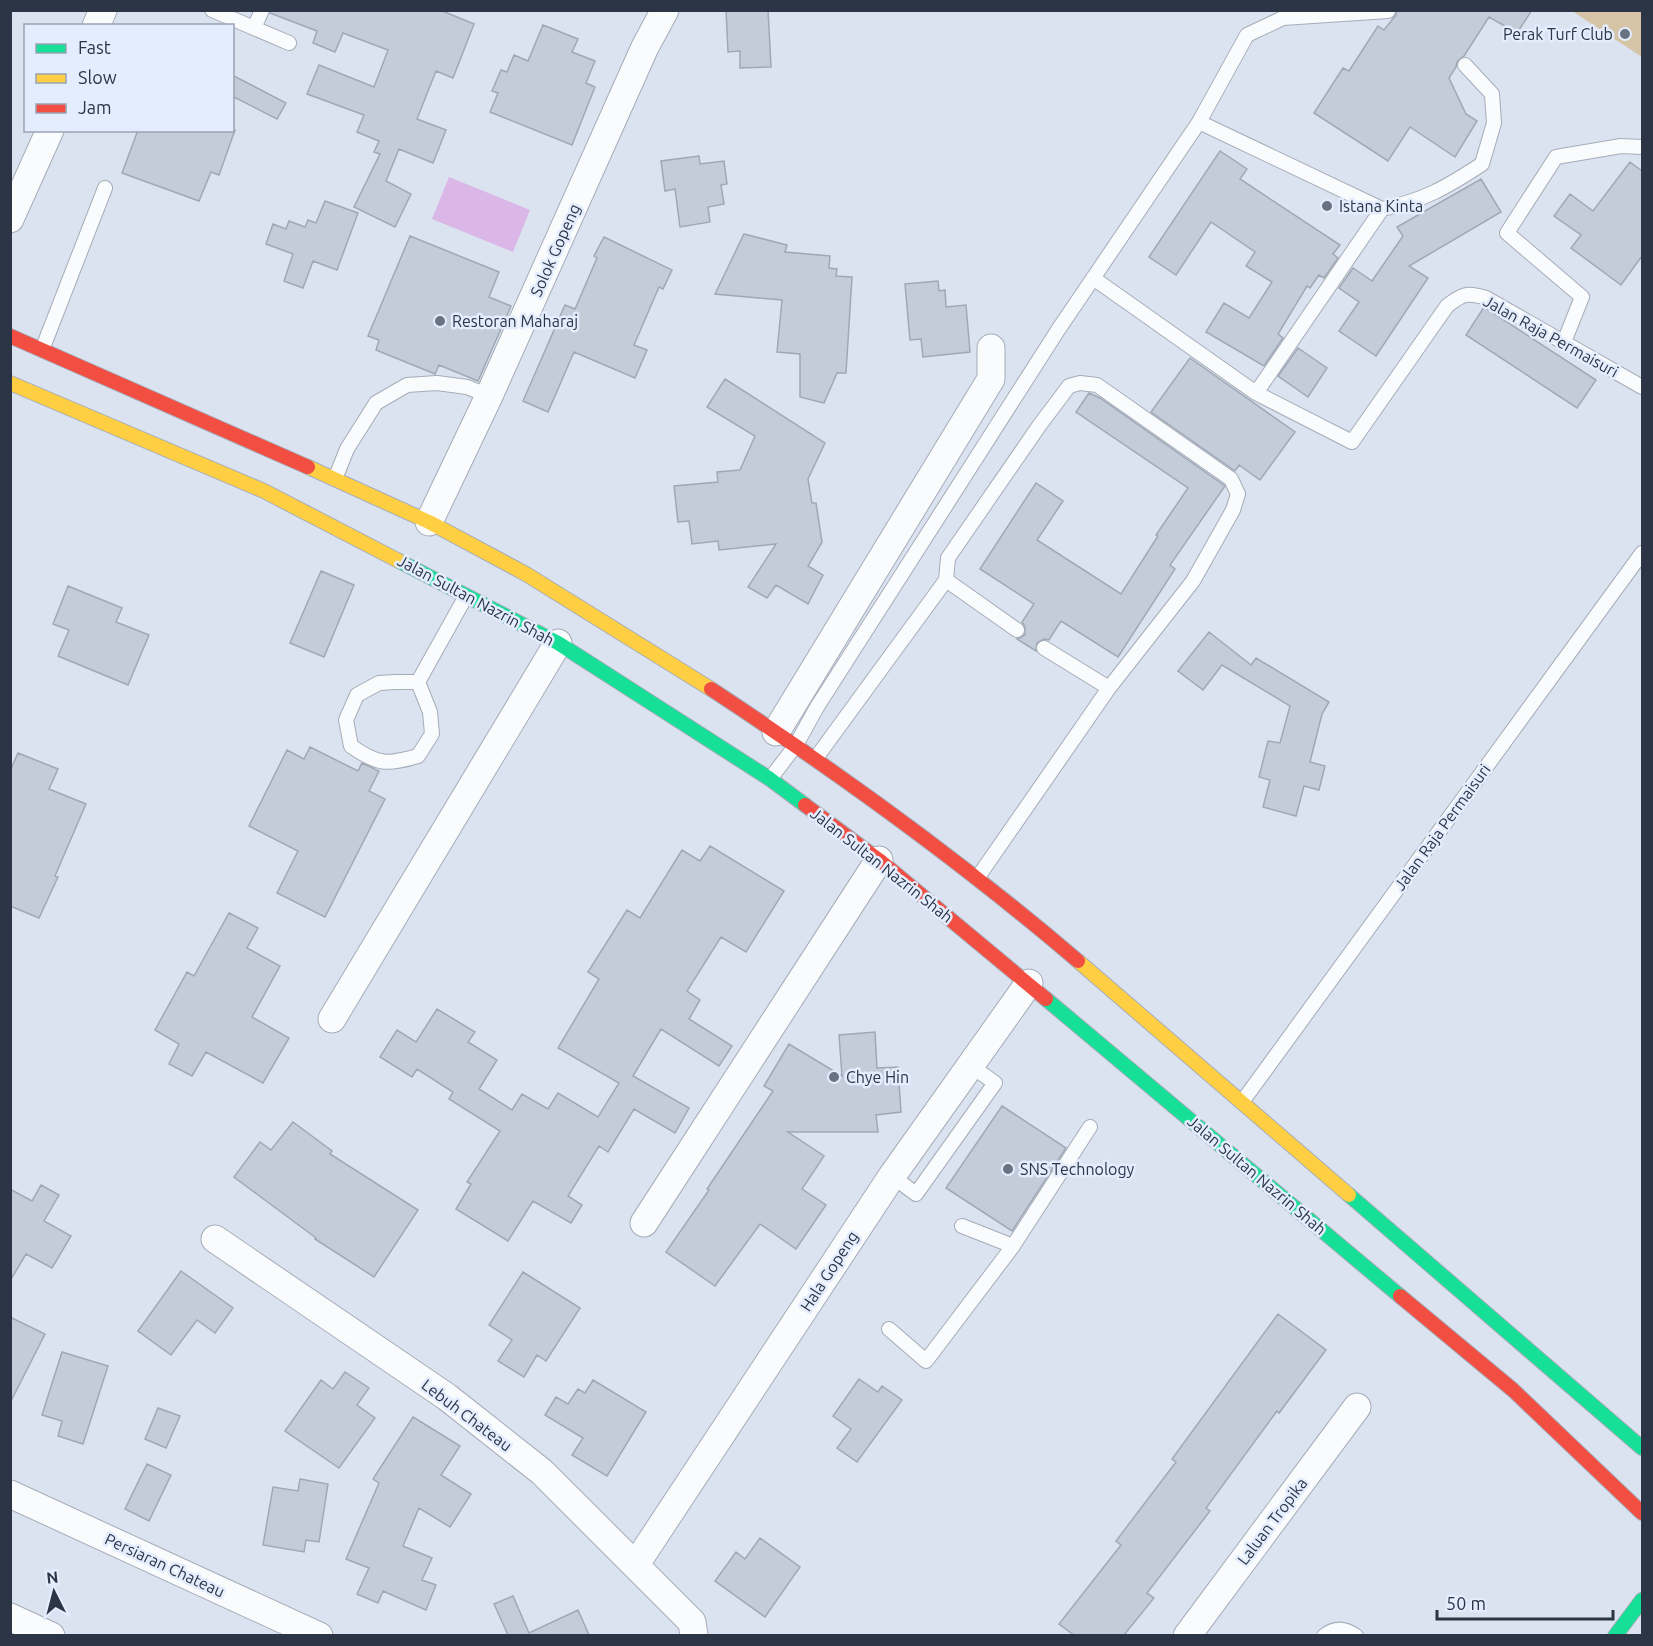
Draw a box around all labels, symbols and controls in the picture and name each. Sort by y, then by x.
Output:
legend [24,24,234,132]
place label: Perak Turf Club [1503,25,1613,43]
marker: Perak Turf Club [1618,27,1632,41]
text: Fast [78,37,111,57]
text: Slow [78,67,117,87]
text: Jam [78,97,112,117]
place label: Istana Kinta [1339,197,1423,215]
marker: Istana Kinta [1320,199,1334,213]
street label: Solok Gopeng [527,201,583,299]
street label: Jalan Raja Permaisuri [1480,291,1622,381]
place label: Restoran Maharaj [452,312,578,330]
marker: Restoran Maharaj [433,314,447,328]
street label: Jalan Sultan Nazrin Shah [395,551,557,649]
street label: Jalan Raja Permaisuri [1390,760,1494,894]
street label: Jalan Sultan Nazrin Shah [808,804,956,926]
place label: Chye Hin [846,1068,909,1086]
marker: Chye Hin [827,1070,841,1084]
street label: Jalan Sultan Nazrin Shah [1184,1112,1330,1238]
place label: SNS Technology [1020,1160,1135,1178]
marker: SNS Technology [1001,1162,1015,1176]
street label: Hala Gopeng [796,1228,862,1314]
street label: Lebuh Chateau [419,1375,515,1455]
street label: Laluan Tropika [1234,1474,1310,1568]
street label: Persiaran Chateau [102,1529,228,1601]
north arrow [24,1562,84,1622]
text: N [46,1568,59,1587]
scale bar [1437,1583,1612,1621]
text: 50 m [1446,1593,1486,1613]

